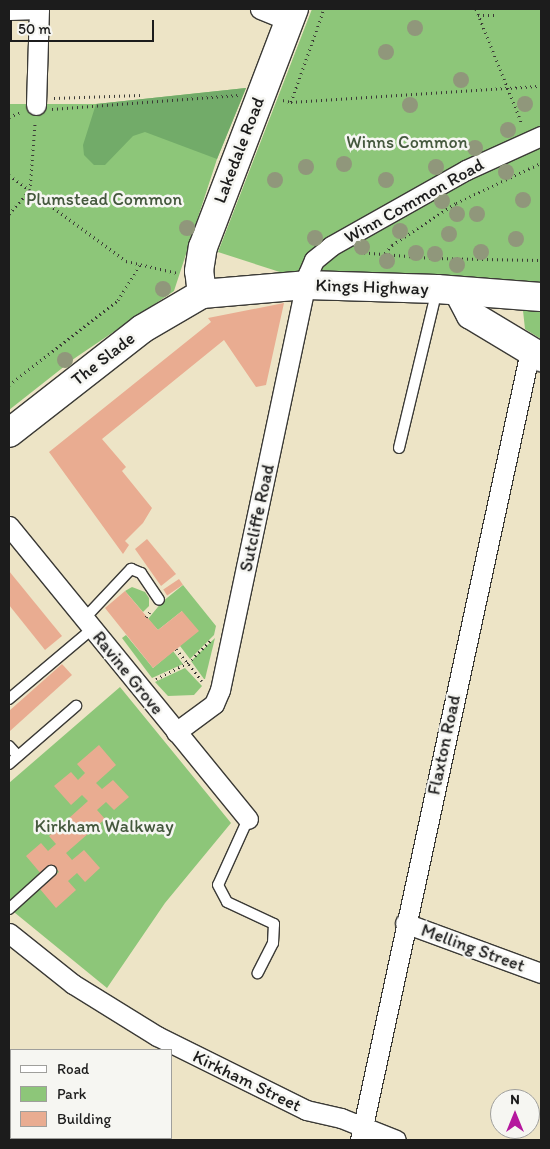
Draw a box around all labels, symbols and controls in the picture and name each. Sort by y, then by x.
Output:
scale bar [12,10,156,42]
text: 50 m [18,20,51,38]
street label: Lakedale Road [209,94,269,206]
park label: Winns Common [346,131,468,153]
street label: Winn Common Road [340,154,488,248]
park label: Plumstead Common [26,188,182,210]
street label: Kings Highway [315,274,429,300]
street label: The Slade [67,327,139,391]
street label: Sutcliffe Road [235,462,279,574]
street label: Ravine Grove [88,627,168,719]
street label: Flaxton Road [423,693,465,797]
park label: Kirkham Walkway [35,815,173,837]
street label: Melling Street [418,919,528,977]
street label: Kirkham Street [189,1046,305,1116]
legend [10,1049,172,1139]
text: Road [57,1060,89,1078]
text: Park [57,1085,87,1103]
north arrow [490,1089,540,1139]
text: N [510,1091,520,1108]
text: Building [57,1110,111,1128]

